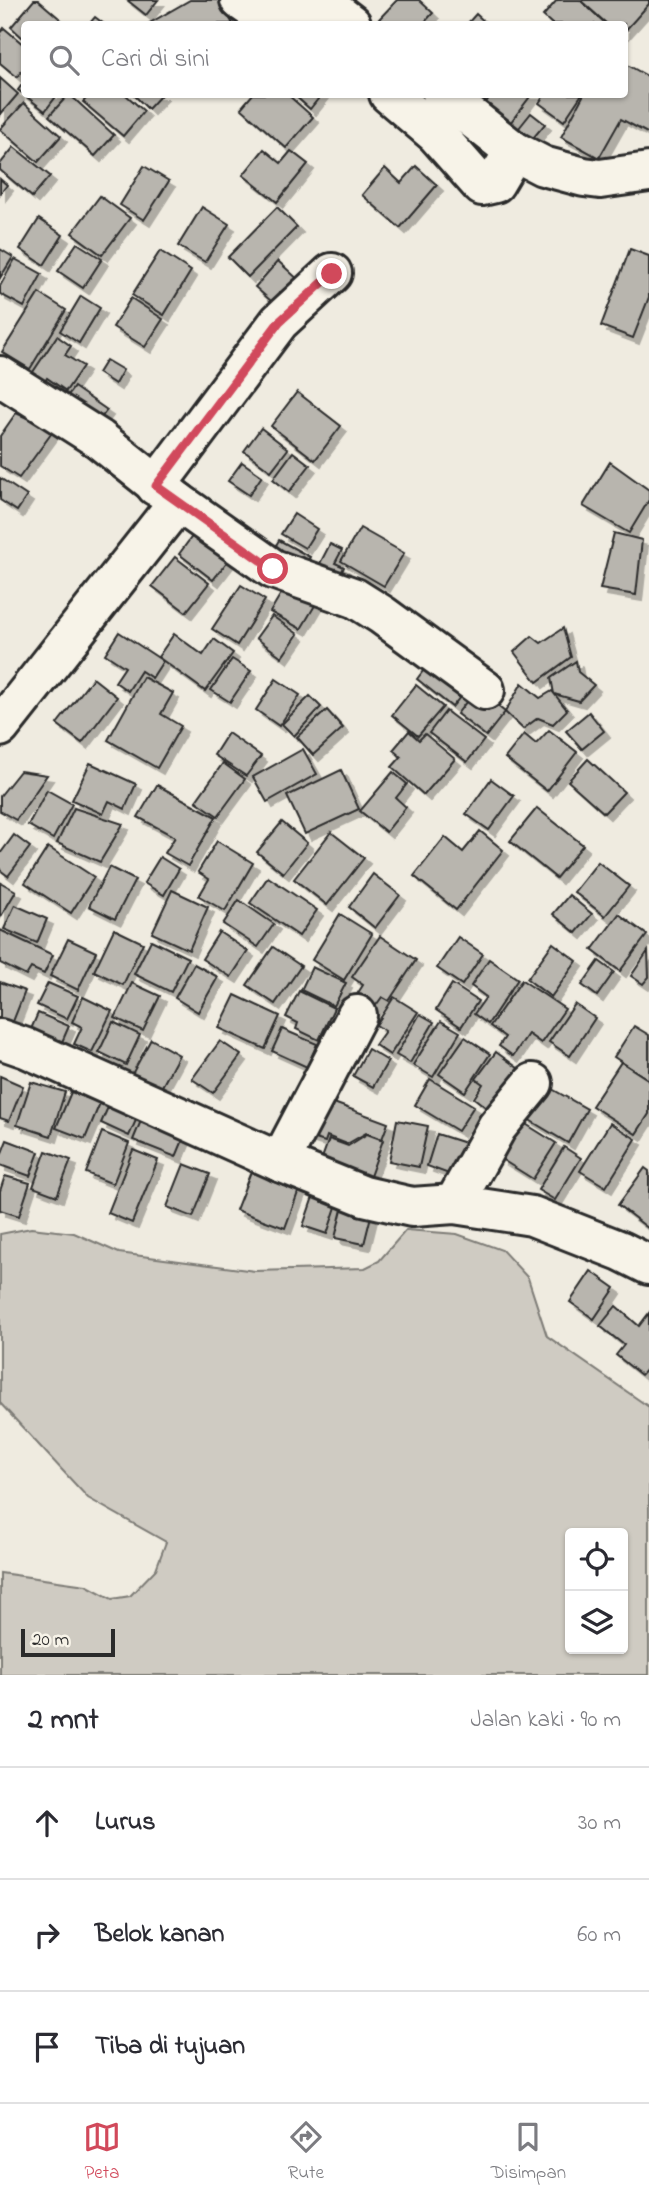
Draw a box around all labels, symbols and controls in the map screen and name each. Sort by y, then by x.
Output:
search box [21,21,628,98]
icon: search [45,41,83,79]
text: Cari di sini [101,41,210,79]
route end [316,258,347,289]
route start [257,553,288,584]
map controls [565,1528,628,1654]
button: locate [565,1528,628,1591]
button: layers [565,1591,628,1654]
scale bar [21,1626,116,1658]
text: 20 m [32,1627,69,1654]
text: 2 mnt [28,1699,99,1743]
text: Jalan kaki · 90 m [470,1704,621,1737]
icon: ahead [28,1804,66,1842]
text: Lurus [95,1804,156,1842]
text: 30 m [578,1807,621,1840]
icon: right [28,1916,66,1954]
text: Belok kanan [95,1916,224,1954]
text: 60 m [577,1919,621,1952]
icon: arrive [28,2028,66,2066]
text: Tiba di tujuan [95,2028,245,2066]
tab: Peta [83,2118,121,2187]
tab: Rute [287,2118,325,2187]
tab: Disimpan [491,2118,566,2187]

